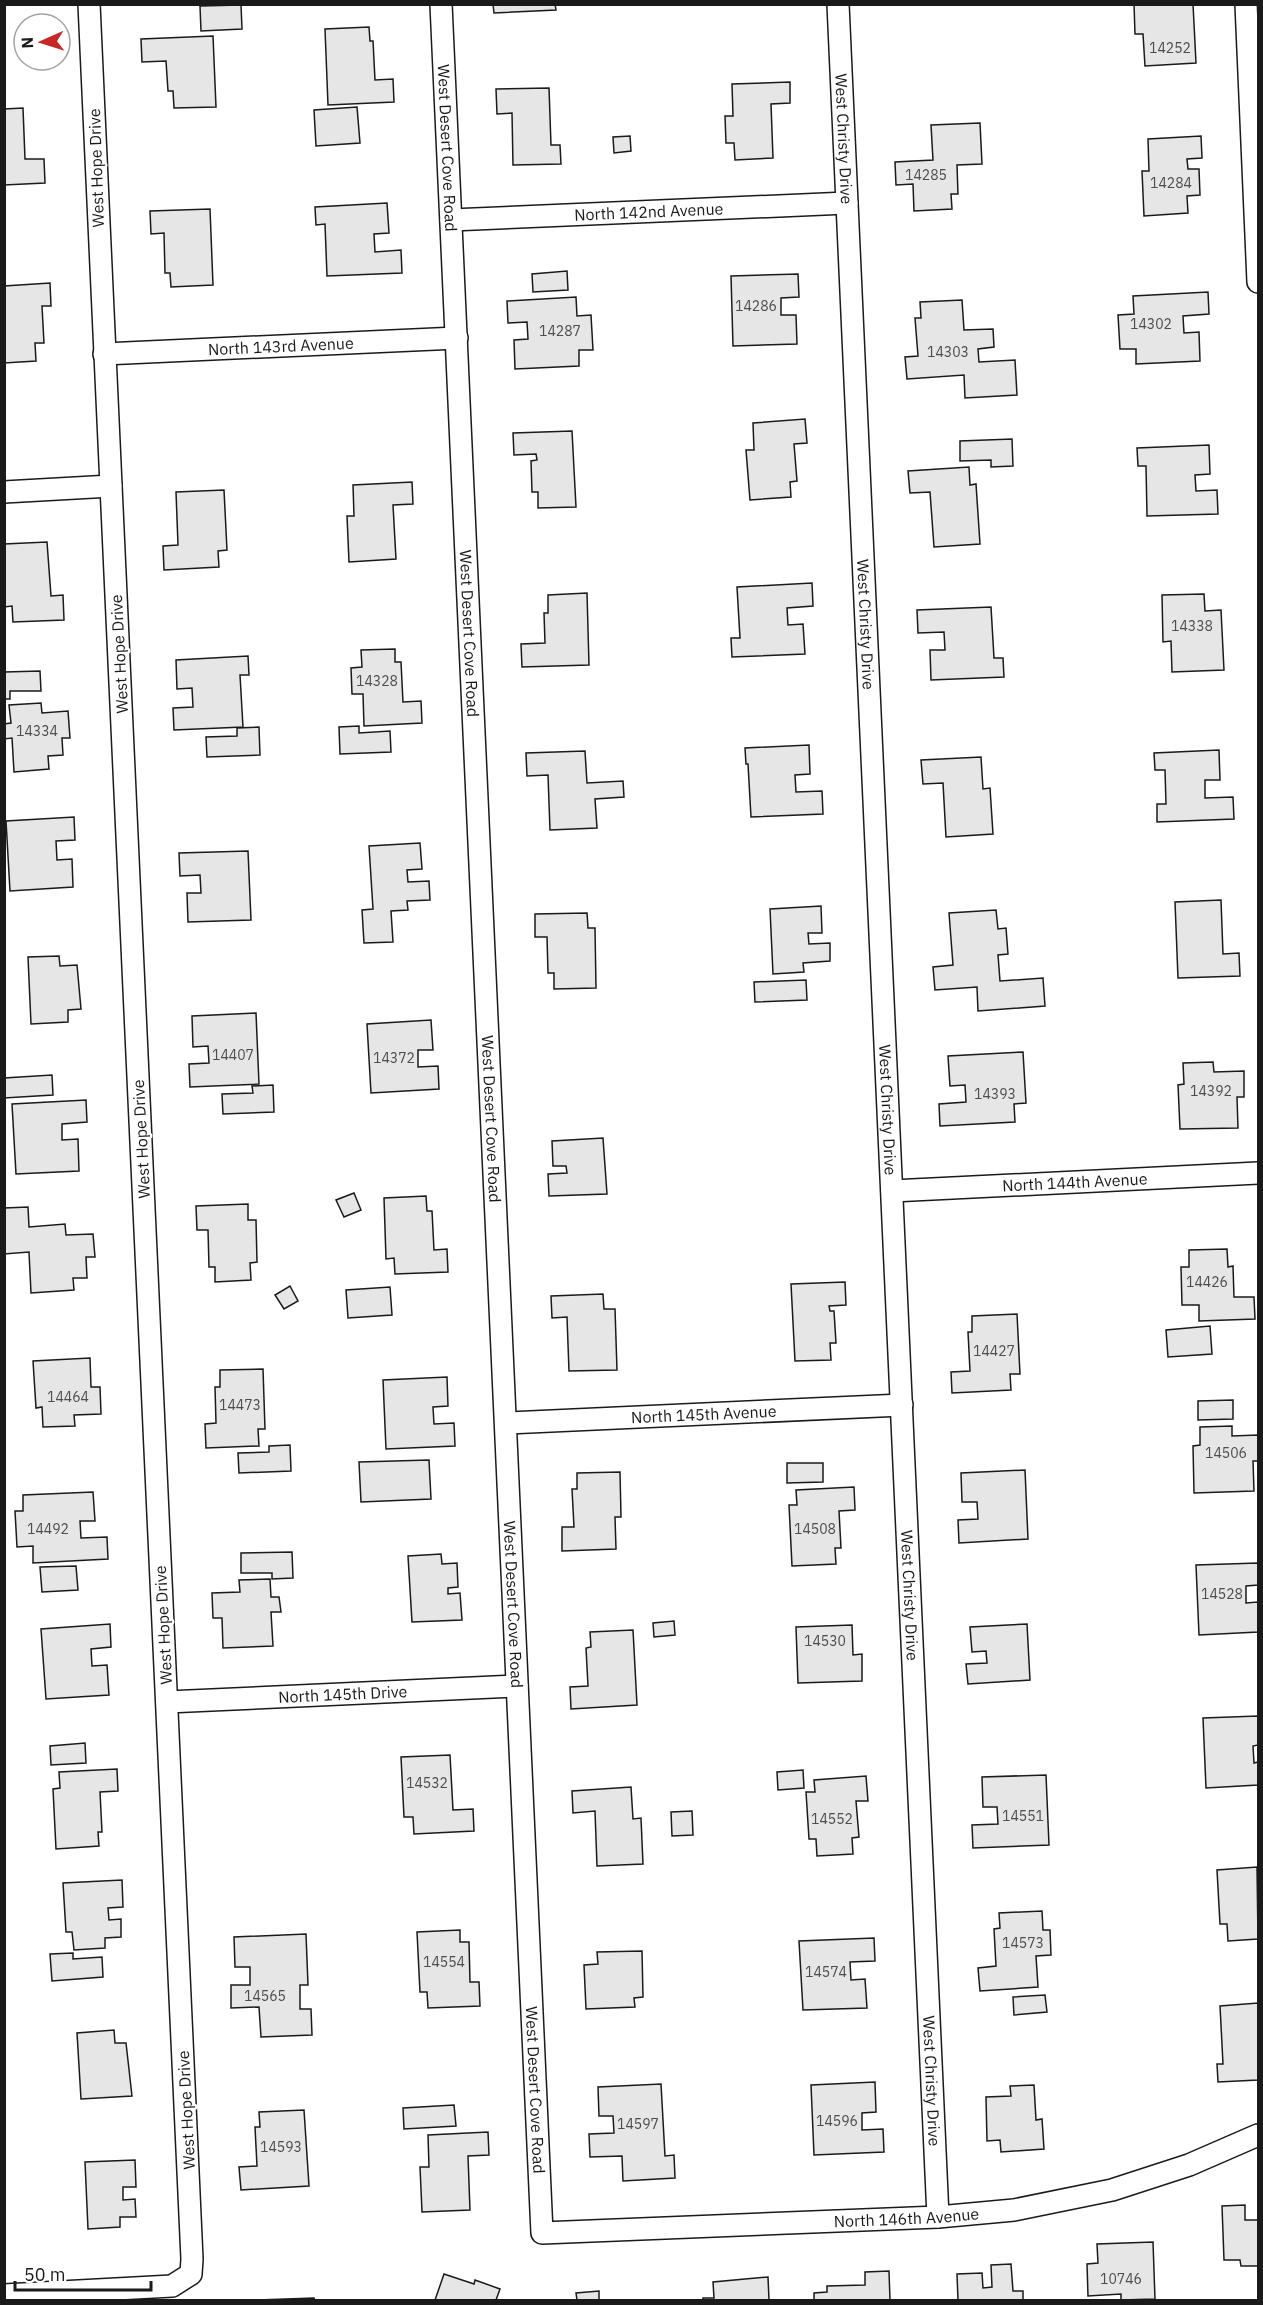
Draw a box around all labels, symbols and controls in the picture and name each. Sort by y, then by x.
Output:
north arrow [12,12,72,72]
text: N [17,36,37,49]
house number: 14252 [1149,39,1191,57]
street label: West Desert Cove Road [434,64,461,232]
street label: West Christy Drive [831,73,857,205]
street label: West Hope Drive [84,108,108,228]
house number: 14285 [905,166,947,184]
house number: 14284 [1150,174,1192,192]
street label: North 142nd Avenue [574,198,724,225]
house number: 14286 [735,297,777,315]
house number: 14302 [1130,315,1172,333]
house number: 14287 [539,322,581,340]
street label: North 143rd Avenue [208,333,354,359]
house number: 14303 [927,343,969,361]
street label: West Desert Cove Road [456,549,483,717]
street label: West Christy Drive [853,558,879,691]
street label: West Hope Drive [106,594,132,714]
house number: 14338 [1171,617,1213,635]
house number: 14328 [356,672,398,690]
house number: 14334 [16,722,58,740]
street label: West Desert Cove Road [478,1035,505,1203]
street label: West Christy Drive [875,1044,901,1176]
house number: 14407 [212,1046,254,1064]
house number: 14372 [373,1049,415,1067]
street label: West Hope Drive [128,1079,154,1199]
house number: 14392 [1190,1082,1232,1100]
house number: 14393 [974,1085,1016,1103]
street label: North 144th Avenue [1002,1168,1148,1196]
house number: 14426 [1186,1273,1228,1291]
house number: 14427 [973,1342,1015,1360]
house number: 14464 [47,1388,89,1406]
house number: 14473 [219,1396,261,1414]
street label: North 145th Avenue [631,1401,777,1427]
house number: 14506 [1205,1444,1247,1462]
house number: 14492 [27,1520,69,1538]
street label: West Desert Cove Road [500,1520,527,1688]
house number: 14508 [794,1520,836,1538]
street label: West Christy Drive [897,1529,923,1662]
street label: West Hope Drive [150,1565,176,1685]
house number: 14528 [1201,1585,1243,1603]
house number: 14530 [804,1632,846,1650]
street label: North 145th Drive [278,1681,408,1707]
house number: 14532 [406,1774,448,1792]
house number: 14551 [1002,1807,1044,1825]
house number: 14552 [811,1810,853,1828]
house number: 14573 [1002,1934,1044,1952]
house number: 14554 [423,1953,465,1971]
house number: 14574 [805,1963,847,1981]
house number: 14565 [244,1987,286,2005]
street label: West Desert Cove Road [522,2006,549,2174]
street label: West Christy Drive [919,2015,945,2147]
street label: West Hope Drive [173,2050,199,2170]
house number: 14596 [816,2112,858,2130]
house number: 14597 [617,2115,659,2133]
house number: 14593 [260,2138,302,2156]
street label: North 146th Avenue [833,2203,980,2231]
scale bar [15,2254,152,2292]
text: 50 m [24,2263,66,2286]
house number: 10746 [1100,2270,1142,2288]

